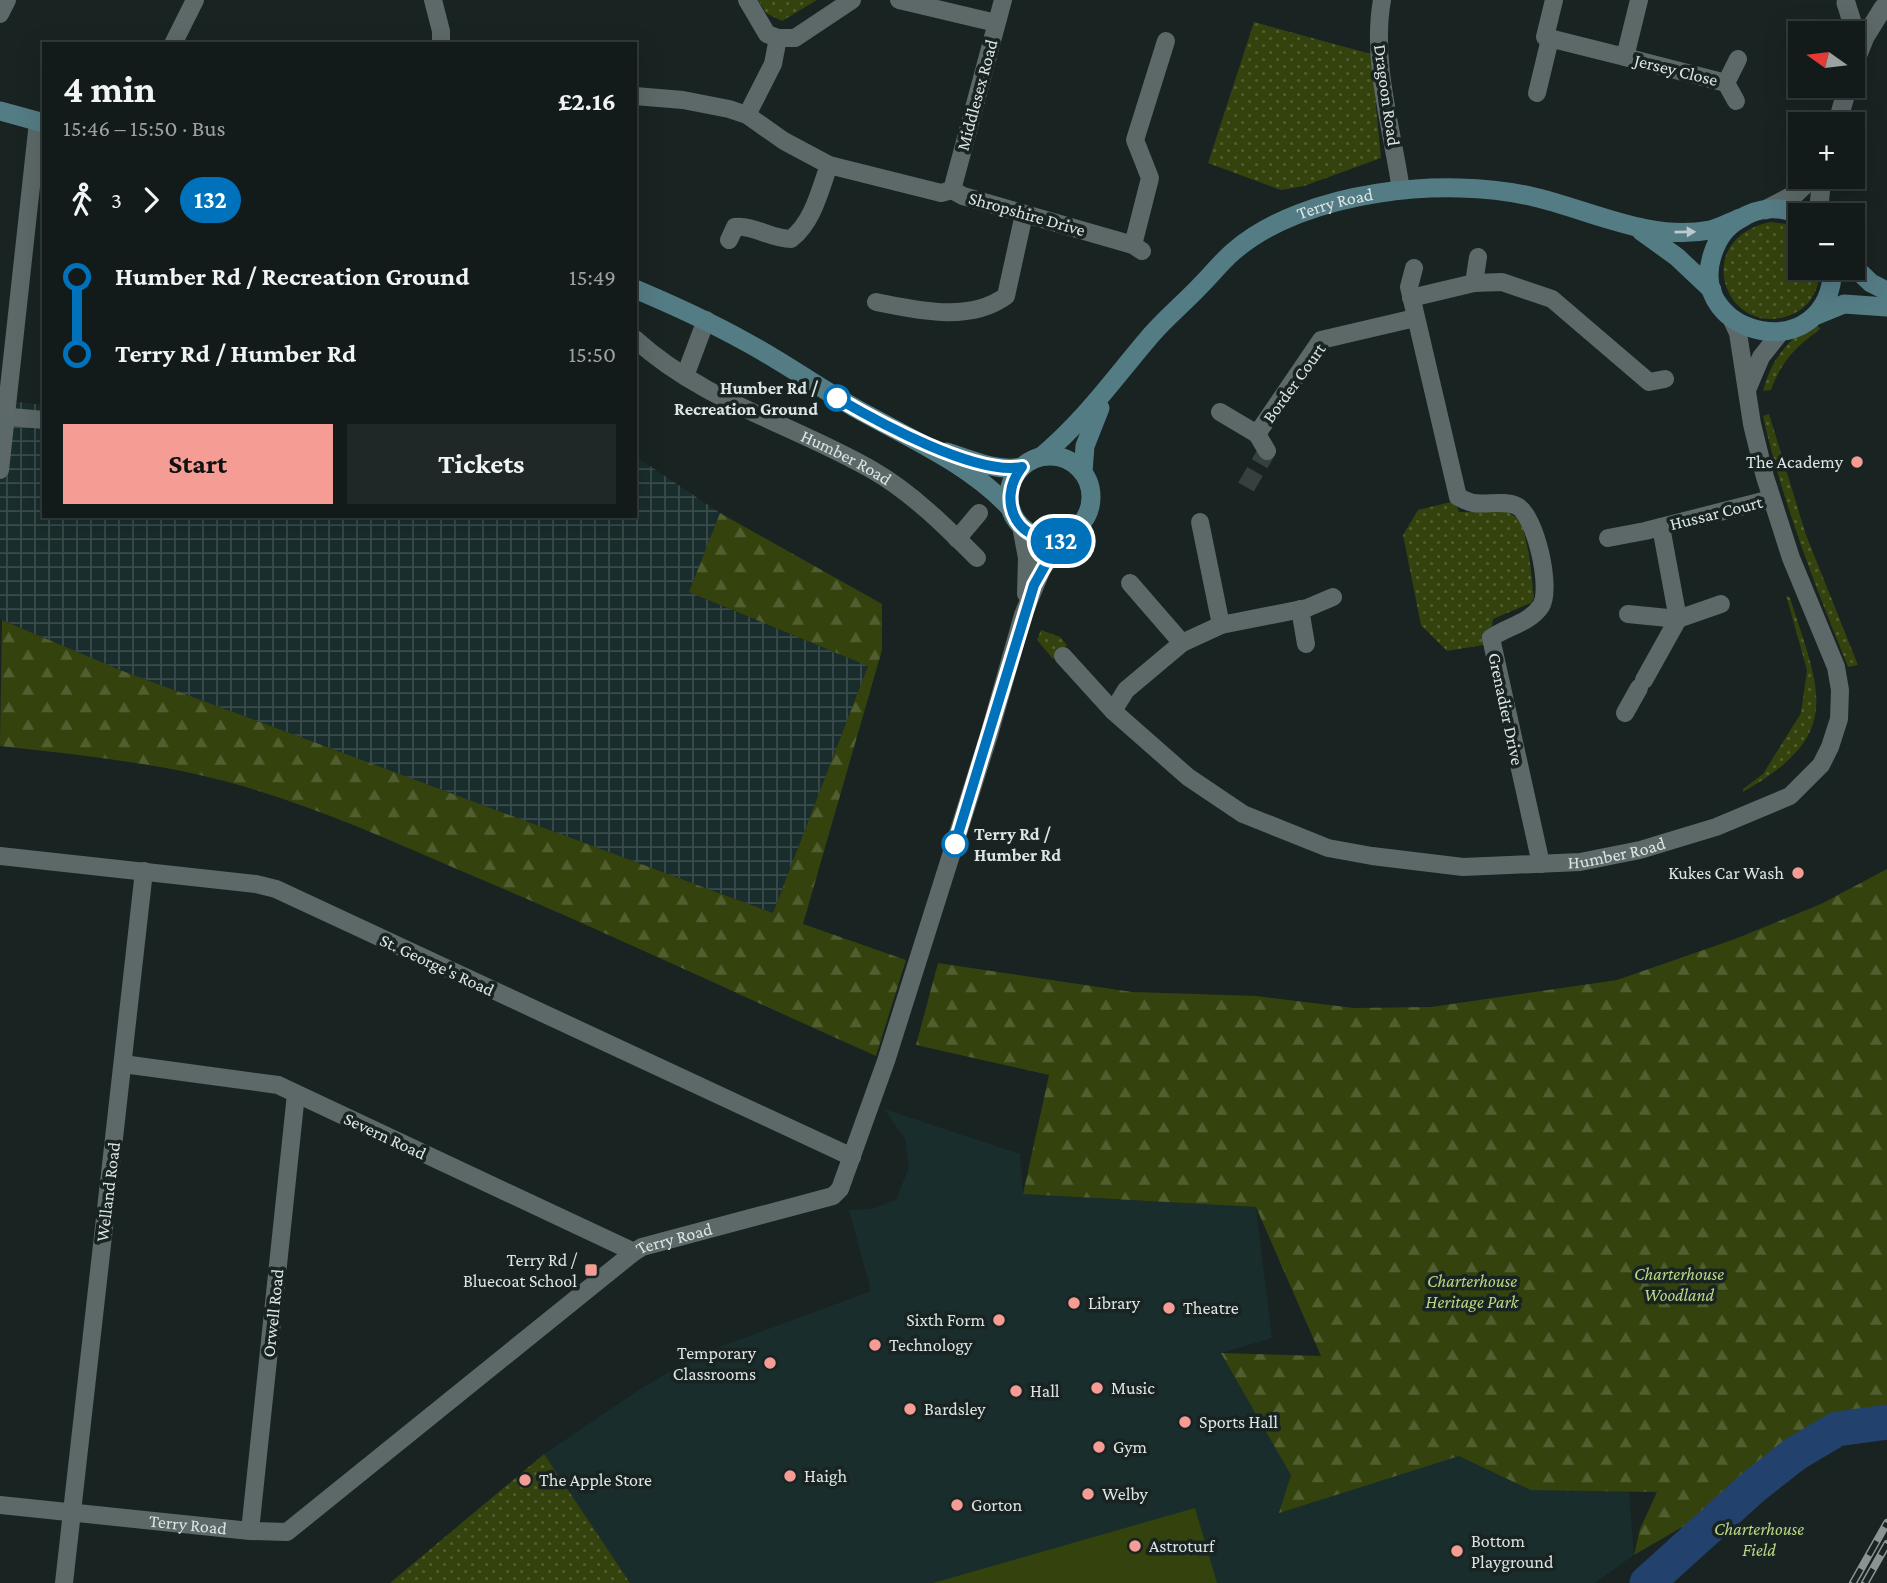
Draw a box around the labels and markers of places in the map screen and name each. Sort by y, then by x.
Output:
place label: Humber Rd / Recreation Ground [674,378,819,419]
marker: Humber Rd / Recreation Ground [824,385,850,411]
place label: The Academy [1746,452,1844,472]
marker: The Academy [1849,454,1865,470]
place label: Terry Rd / Humber Rd [974,824,1061,865]
marker: Terry Rd / Humber Rd [942,831,968,857]
place label: Kukes Car Wash [1668,863,1784,883]
marker: Kukes Car Wash [1790,865,1806,881]
place label: Terry Rd / Bluecoat School [463,1250,578,1291]
marker: Terry Rd / Bluecoat School [583,1262,599,1278]
place label: Library [1088,1293,1141,1313]
marker: Library [1066,1295,1082,1311]
place label: Theatre [1183,1298,1239,1318]
marker: Theatre [1161,1300,1177,1316]
place label: Sixth Form [906,1310,986,1330]
marker: Sixth Form [991,1312,1007,1328]
place label: Technology [889,1335,973,1355]
marker: Technology [867,1337,883,1353]
place label: Temporary Classrooms [673,1343,757,1384]
marker: Temporary Classrooms [762,1355,778,1371]
place label: Music [1111,1378,1155,1398]
marker: Music [1089,1380,1105,1396]
place label: Hall [1030,1381,1060,1401]
marker: Hall [1008,1383,1024,1399]
place label: Bardsley [924,1399,986,1419]
marker: Bardsley [902,1401,918,1417]
place label: Sports Hall [1199,1412,1278,1432]
marker: Sports Hall [1177,1414,1193,1430]
place label: Gym [1113,1437,1148,1457]
marker: Gym [1091,1439,1107,1455]
place label: Haigh [804,1466,848,1486]
marker: Haigh [782,1468,798,1484]
place label: The Apple Store [539,1470,652,1490]
marker: The Apple Store [517,1472,533,1488]
place label: Welby [1102,1484,1149,1504]
marker: Welby [1080,1486,1096,1502]
place label: Gorton [971,1495,1022,1515]
marker: Gorton [949,1497,965,1513]
place label: Bottom Playground [1471,1531,1554,1572]
place label: Astroturf [1149,1536,1216,1556]
marker: Astroturf [1127,1538,1143,1554]
marker: Bottom Playground [1449,1543,1465,1559]

